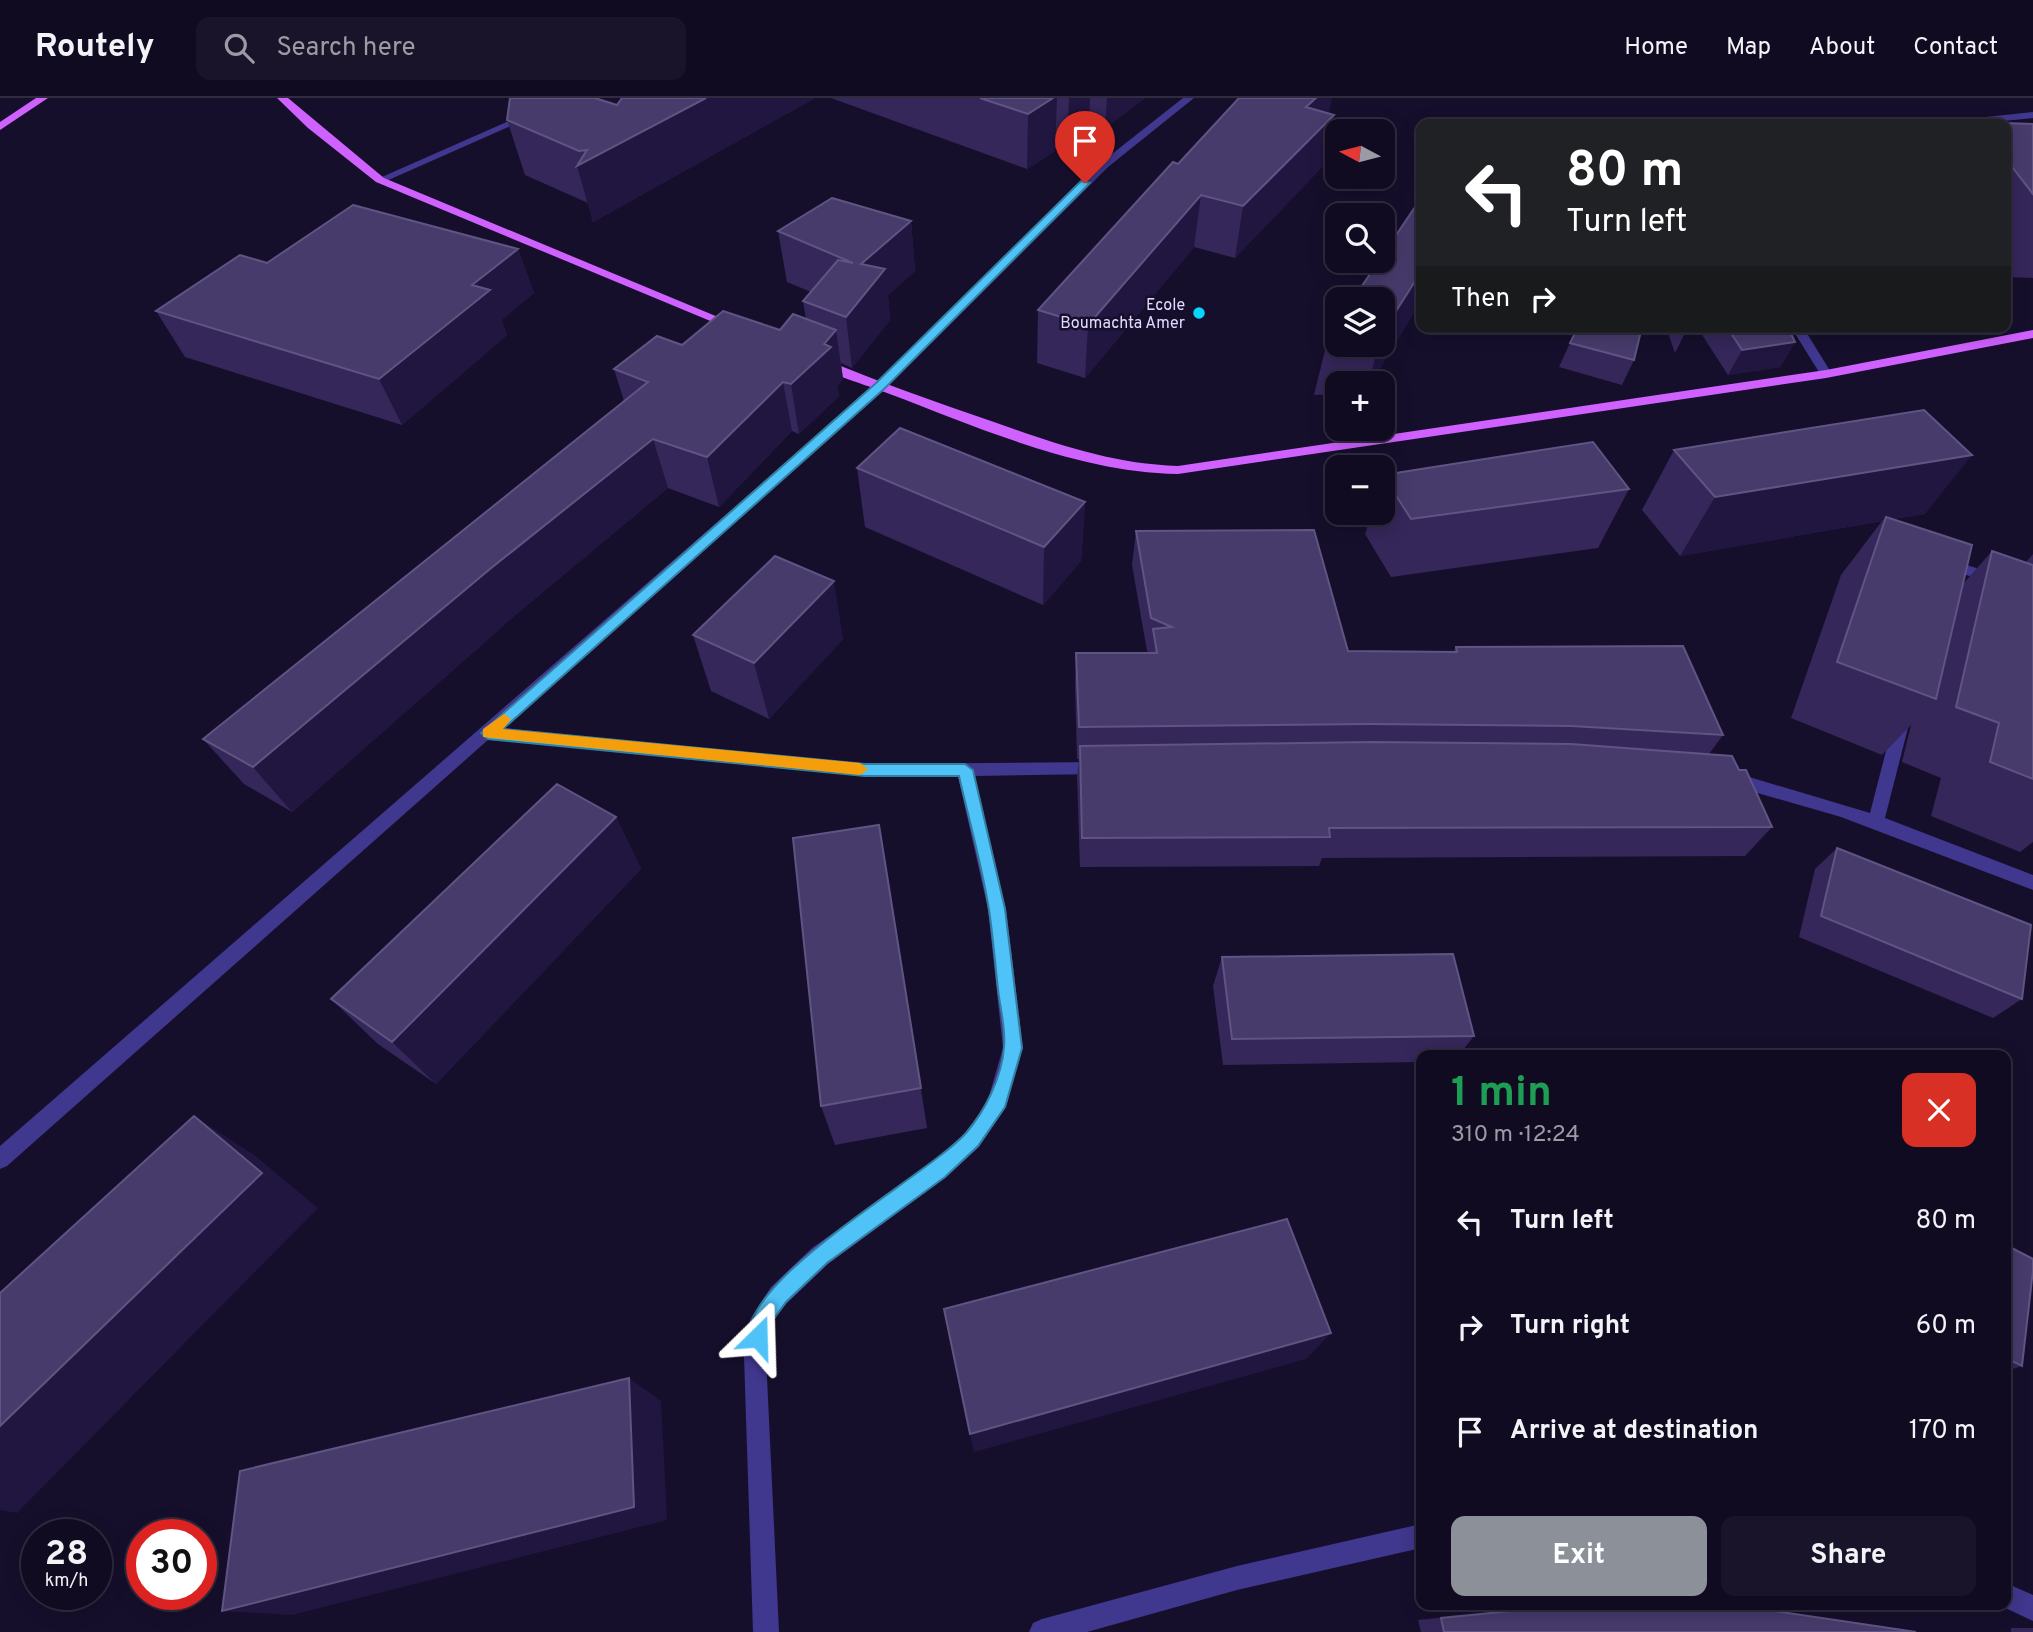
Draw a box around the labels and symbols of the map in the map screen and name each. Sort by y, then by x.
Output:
pin [1055,111,1115,183]
north arrow [1325,119,1395,189]
place label: Ecole Boumachta Amer [1060,296,1185,334]
marker: Ecole Boumachta Amer [1191,305,1207,321]
position arrow [721,1300,795,1374]
speed limit sign: 30 [126,1519,217,1610]

